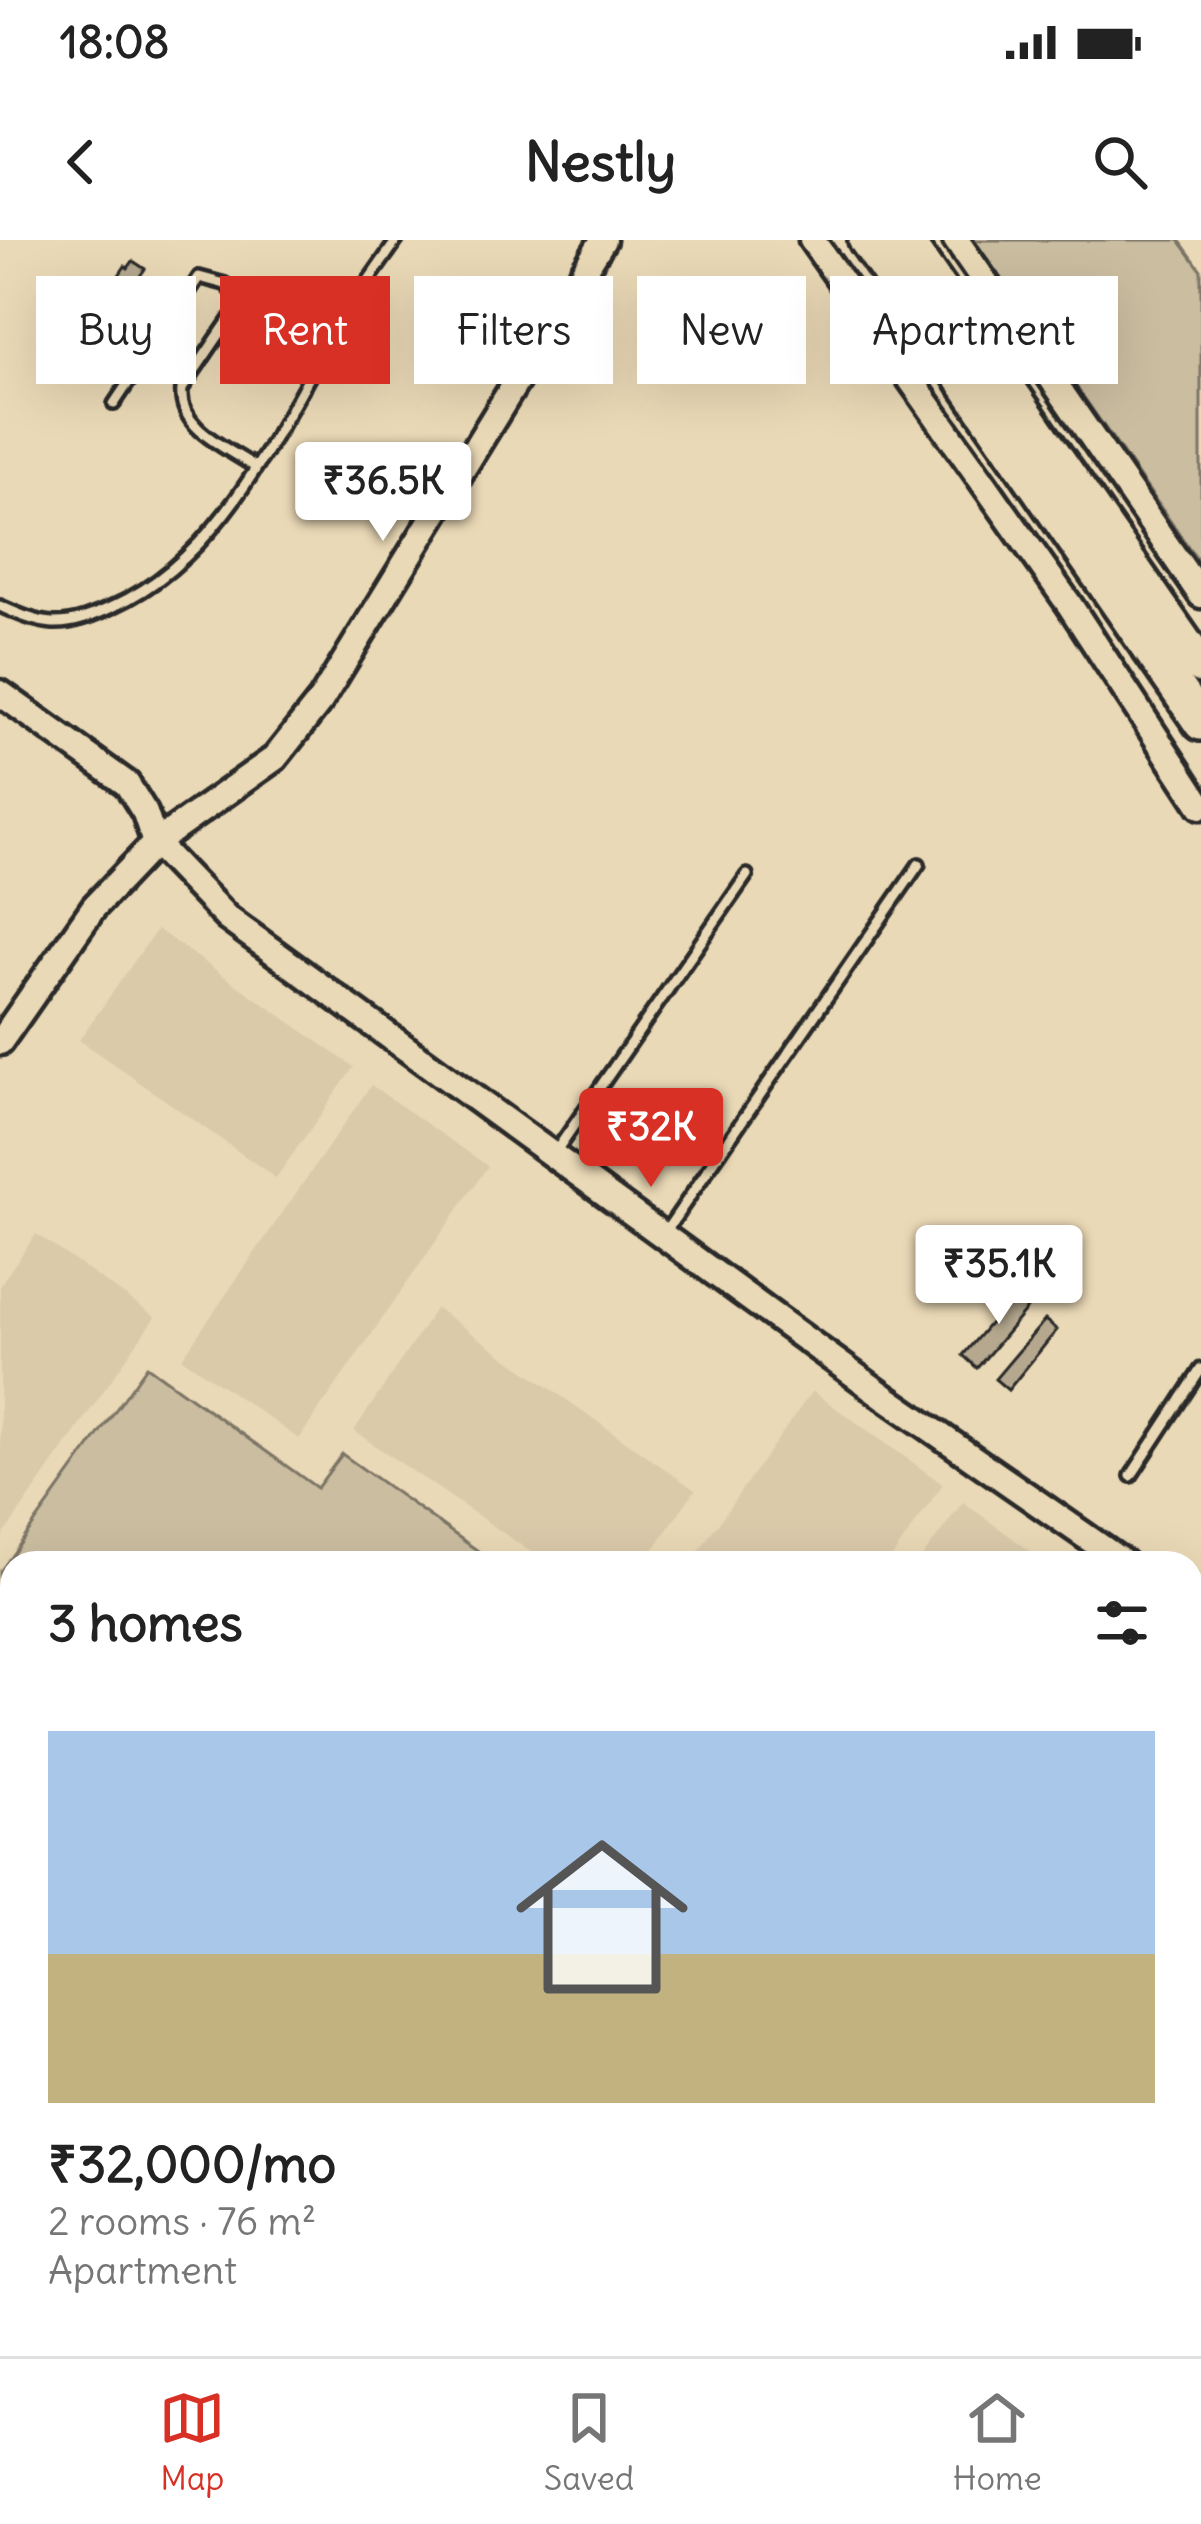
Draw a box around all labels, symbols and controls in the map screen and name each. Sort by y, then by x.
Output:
text: 18:08 [60,14,170,70]
text: Nestly [525,128,676,196]
icon: back [48,129,114,195]
icon: search [1087,129,1153,195]
chip: Buy [36,276,196,384]
chip: Rent [220,276,390,384]
chip: Filters [414,276,613,384]
chip: New [637,276,806,384]
chip: Apartment [830,276,1118,384]
pin: ₹36.5K [285,442,481,544]
text: ₹36.5K [322,456,444,505]
pin: ₹32K [580,1088,722,1190]
text: ₹32K [606,1102,696,1151]
pin: ₹35.1K [901,1225,1097,1327]
text: ₹35.1K [943,1239,1055,1288]
icon: filters [1089,1590,1155,1656]
text: 3 homes [48,1591,243,1655]
icon: home [494,1809,710,2025]
text: ₹32,000/mo [48,2132,336,2196]
text: 2 rooms · 76 m² [48,2197,316,2246]
text: Apartment [48,2246,237,2295]
tab: Map [159,2385,225,2499]
tab: Saved [544,2385,634,2499]
tab: Home [953,2385,1042,2499]

